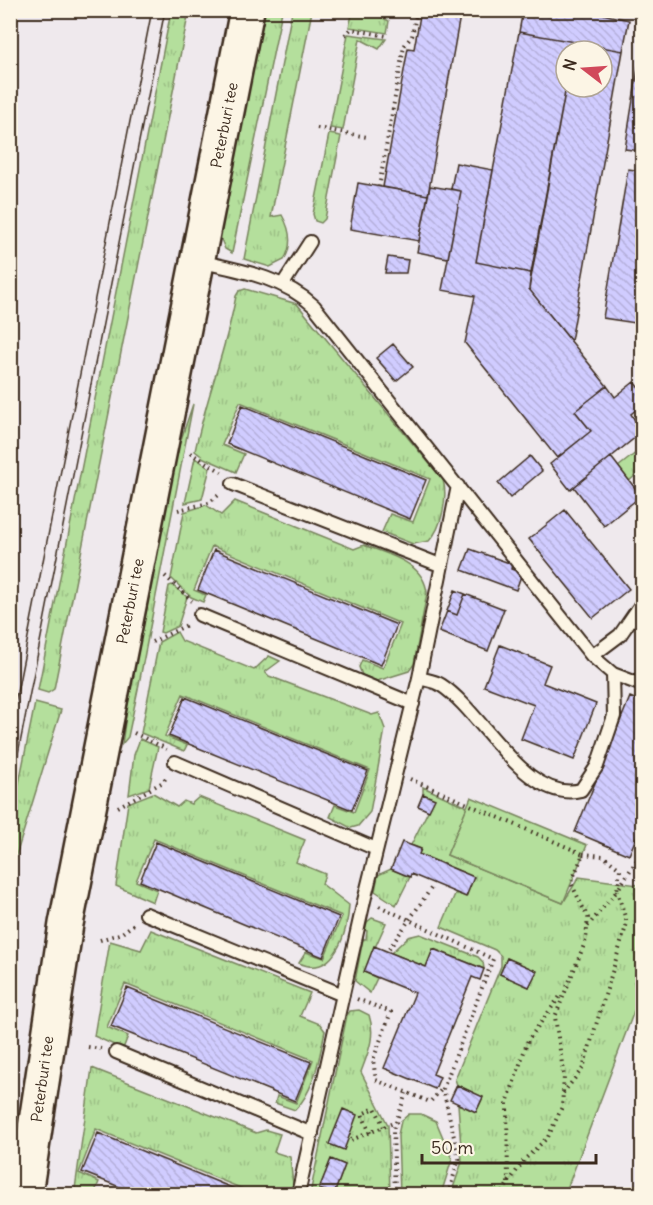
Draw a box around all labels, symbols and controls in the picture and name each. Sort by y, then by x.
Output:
north arrow [554,39,614,99]
text: N [558,56,581,73]
street label: Peterburi tee [206,81,242,169]
street label: Peterburi tee [112,557,148,645]
street label: Peterburi tee [27,1035,57,1123]
scale bar [422,1127,596,1165]
text: 50 m [431,1136,473,1159]

